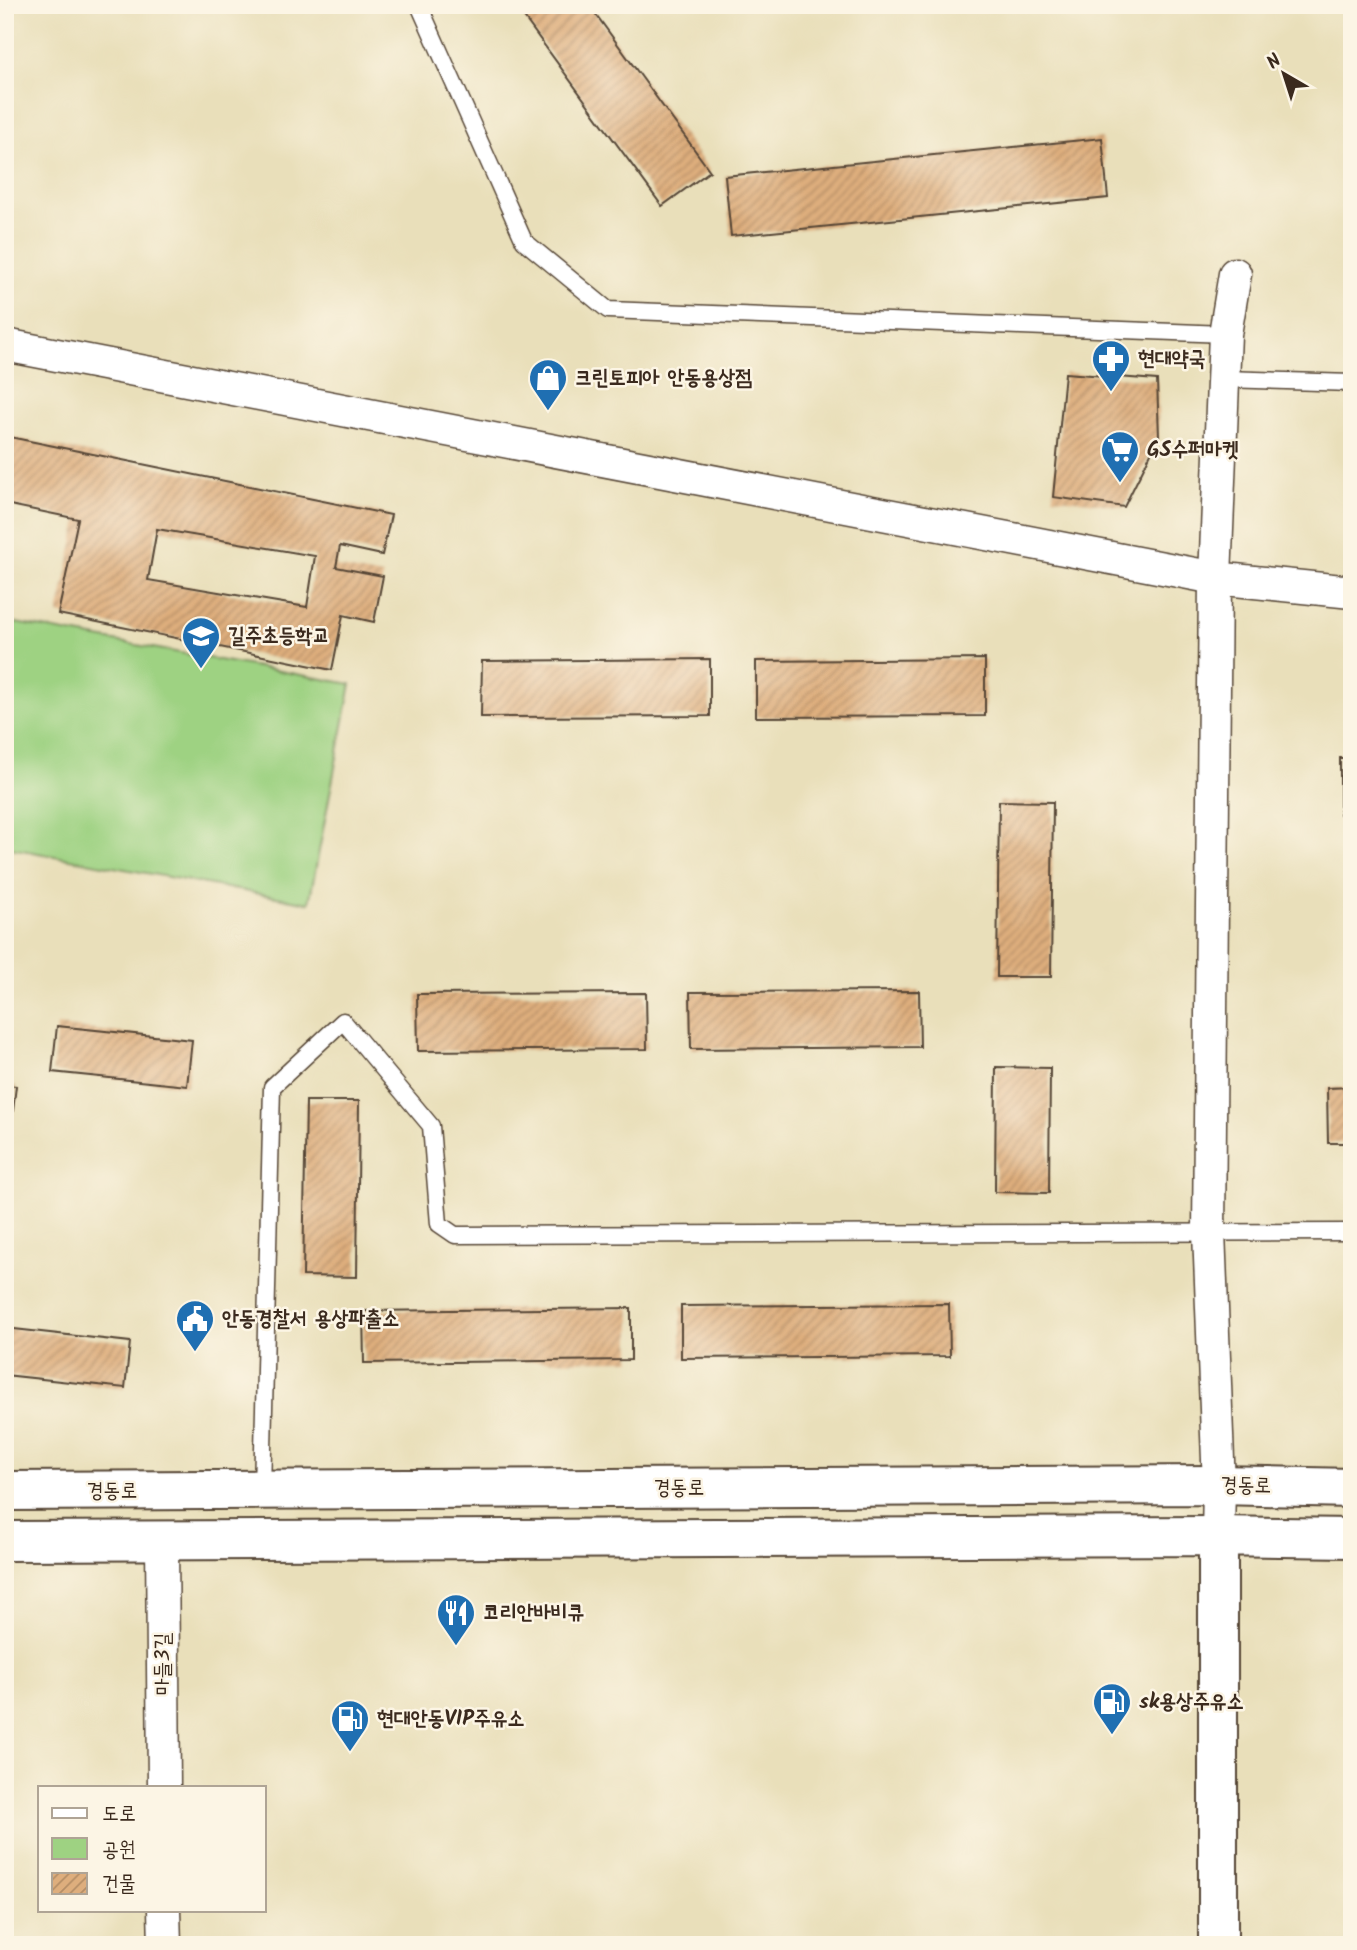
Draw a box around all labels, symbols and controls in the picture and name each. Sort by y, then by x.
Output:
north arrow [1248,38,1318,108]
text: N [1260,47,1289,78]
pharmacy icon: 현대약국 [1090,338,1132,393]
place label: 현대약국 [1138,343,1206,376]
shop icon: 크린토피아 안동용상점 [527,357,569,412]
place label: 크린토피아 안동용상점 [575,362,752,395]
supermarket icon: GS수퍼마켓 [1099,429,1141,484]
place label: GS수퍼마켓 [1147,434,1239,467]
school or university icon: 길주초등학교 [180,615,222,670]
place label: 길주초등학교 [228,620,329,653]
public building icon: 안동경찰서 용상파출소 [174,1298,216,1353]
place label: 안동경찰서 용상파출소 [222,1303,399,1336]
street label: 경동로 [1220,1469,1272,1503]
street label: 경동로 [654,1472,704,1505]
street label: 경동로 [87,1475,137,1508]
restaurant icon: 코리안바비큐 [435,1592,477,1647]
place label: 코리안바비큐 [483,1597,584,1630]
street label: 마들3길 [147,1633,180,1695]
fuel station icon: sk용상주유소 [1091,1681,1133,1736]
place label: sk용상주유소 [1139,1686,1244,1719]
fuel station icon: 현대안동VIP주유소 [329,1698,371,1753]
place label: 현대안동VIP주유소 [377,1703,525,1736]
legend [38,1786,266,1912]
text: 도로 [102,1798,136,1831]
text: 공원 [102,1834,136,1867]
text: 건물 [102,1868,136,1901]

